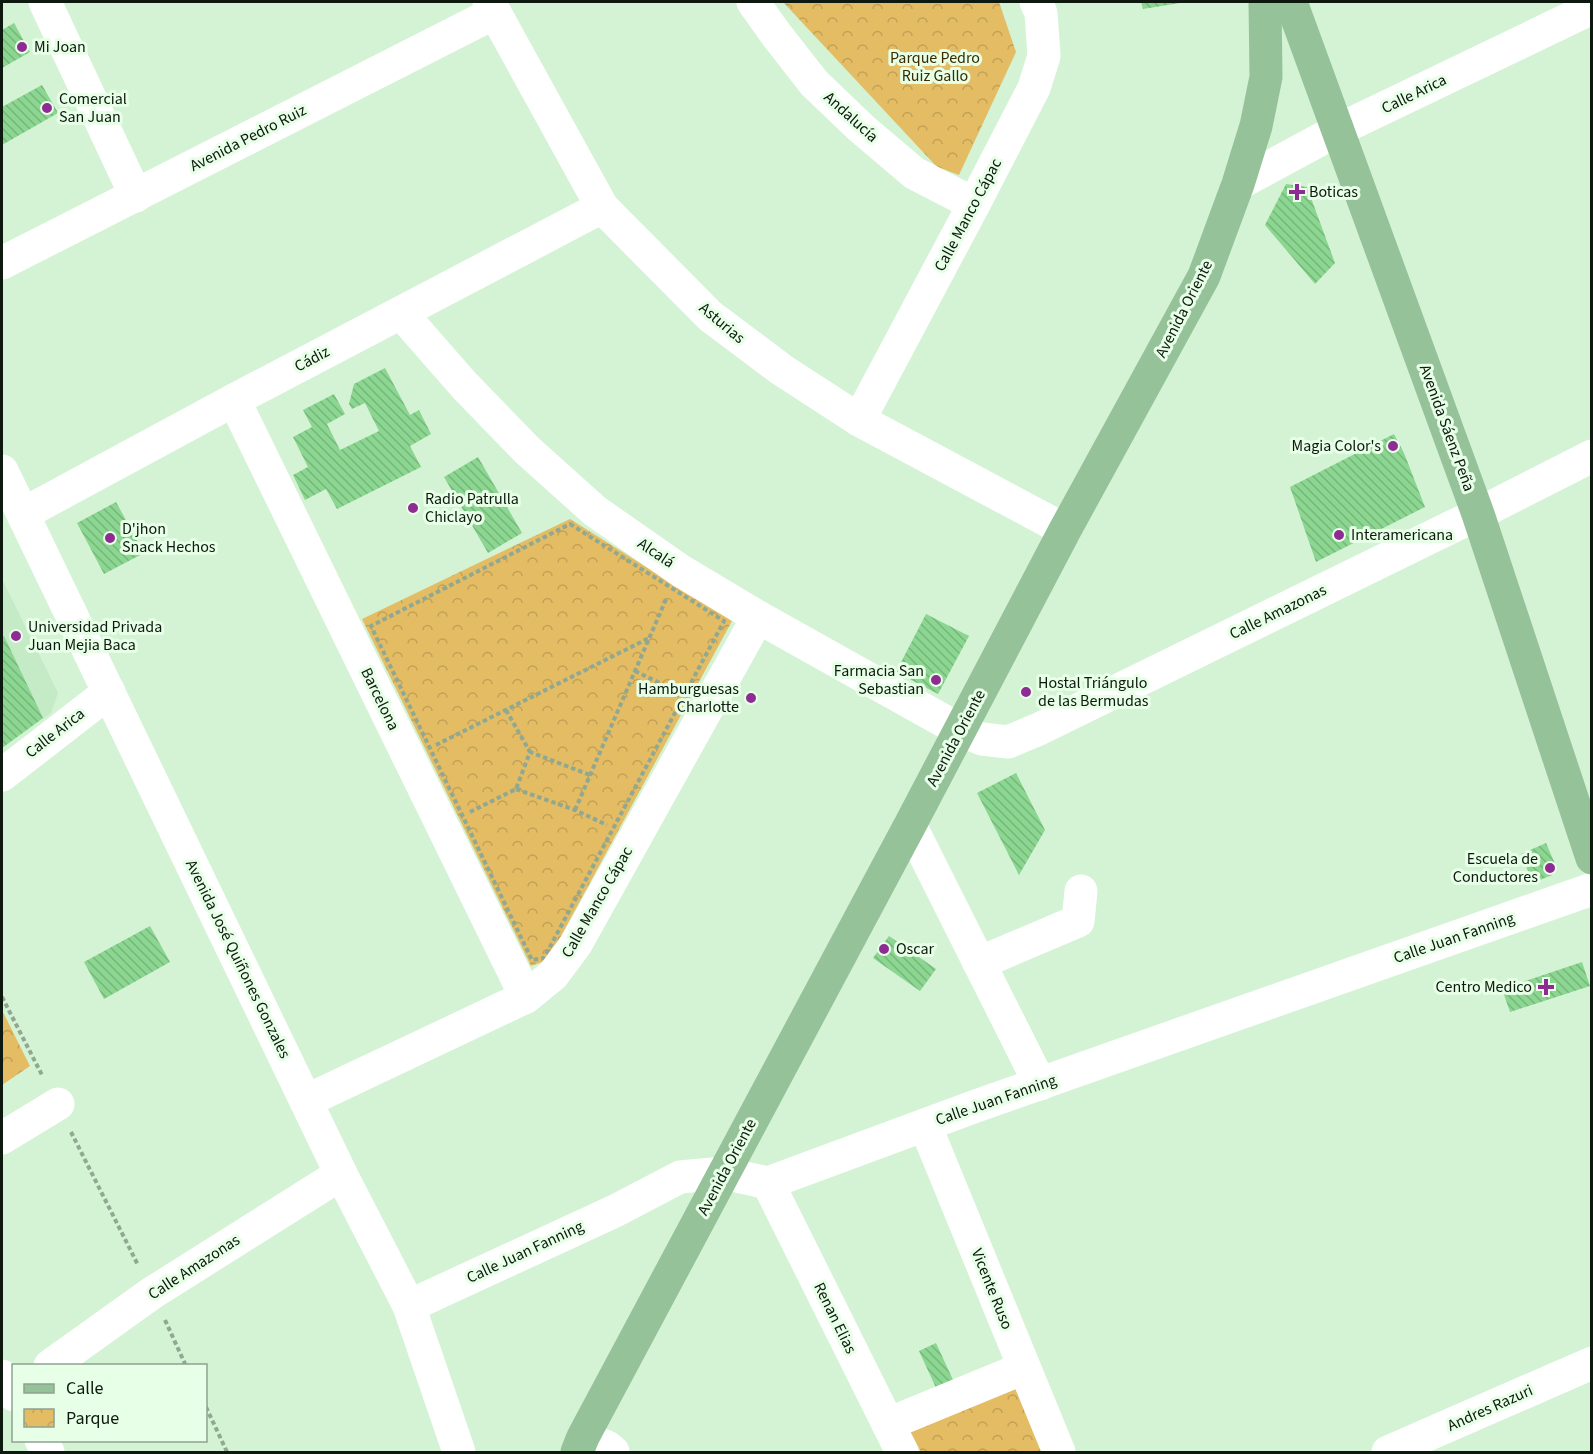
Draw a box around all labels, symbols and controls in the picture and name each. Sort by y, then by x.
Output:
place label: Mi Joan [34,36,86,58]
marker: Mi Joan [15,40,29,54]
park label: Parque Pedro Ruiz Gallo [890,47,980,87]
street label: Calle Arica [1378,69,1450,119]
street label: Andalucía [819,87,883,147]
place label: Comercial San Juan [59,88,127,128]
street label: Avenida Pedro Ruiz [186,99,310,177]
marker: Comercial San Juan [40,101,54,115]
street label: Calle Manco Cápac [929,155,1007,275]
place label: Boticas [1309,181,1358,203]
marker: Boticas [1290,185,1304,199]
street label: Avenida Oriente [1150,256,1218,362]
street label: Asturias [694,297,750,349]
street label: Cádiz [291,341,334,377]
street label: Avenida Sáenz Peña [1414,362,1480,494]
place label: Magia Color's [1292,435,1381,457]
marker: Magia Color's [1386,439,1400,453]
place label: Radio Patrulla Chiclayo [425,488,519,528]
marker: Radio Patrulla Chiclayo [406,501,420,515]
place label: D'jhon Snack Hechos [122,518,216,558]
place label: Interamericana [1351,524,1453,546]
marker: Interamericana [1332,528,1346,542]
marker: D'jhon Snack Hechos [103,531,117,545]
street label: Alcalá [633,533,679,573]
street label: Calle Amazonas [1226,579,1330,645]
place label: Universidad Privada Juan Mejia Baca [28,616,162,656]
marker: Universidad Privada Juan Mejia Baca [9,629,23,643]
place label: Farmacia San Sebastian [834,660,924,700]
street label: Barcelona [355,664,405,734]
place label: Hostal Triángulo de las Bermudas [1038,672,1149,712]
marker: Farmacia San Sebastian [929,673,943,687]
place label: Hamburguesas Charlotte [638,678,739,718]
marker: Hostal Triángulo de las Bermudas [1019,685,1033,699]
street label: Avenida Oriente [921,686,991,790]
marker: Hamburguesas Charlotte [744,691,758,705]
street label: Calle Arica [21,703,89,763]
street label: Calle Manco Cápac [556,842,638,962]
place label: Escuela de Conductores [1453,848,1538,888]
street label: Avenida José Quiñones Gonzales [180,856,296,1062]
marker: Escuela de Conductores [1543,861,1557,875]
street label: Calle Juan Fanning [1391,907,1517,969]
place label: Oscar [896,938,935,960]
marker: Oscar [877,942,891,956]
place label: Centro Medico [1435,976,1532,998]
marker: Centro Medico [1537,978,1555,996]
street label: Calle Juan Fanning [933,1069,1059,1131]
street label: Avenida Oriente [692,1115,762,1219]
street label: Calle Juan Fanning [463,1215,587,1289]
street label: Calle Amazonas [144,1229,244,1305]
street label: Vicente Ruso [966,1245,1018,1333]
street label: Renan Elias [808,1279,862,1358]
legend [12,1364,207,1442]
text: Calle [66,1376,104,1401]
street label: Andres Razuri [1444,1379,1536,1437]
text: Parque [66,1406,119,1431]

